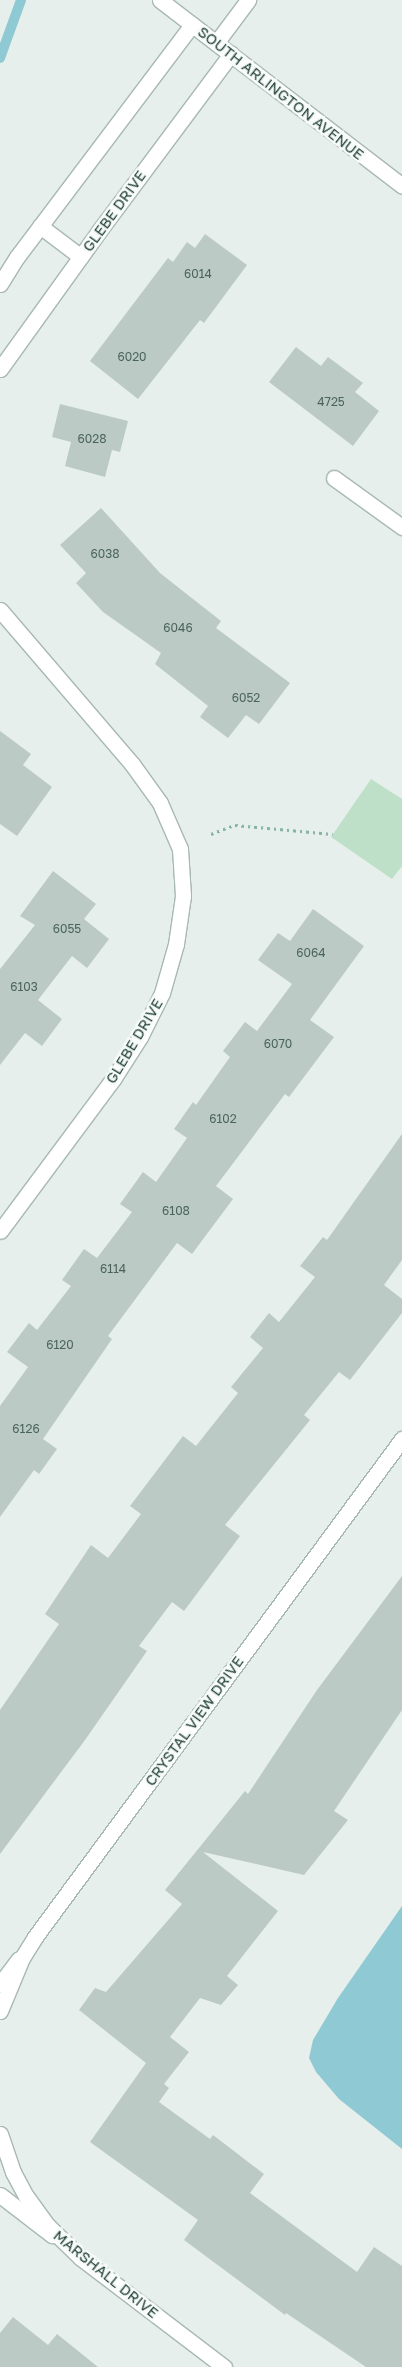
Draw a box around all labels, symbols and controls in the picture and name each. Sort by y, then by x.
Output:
street label: SOUTH ARLINGTON AVENUE [194,23,368,163]
street label: GLEBE DRIVE [79,167,149,255]
house number: 6014 [184,267,212,281]
house number: 6020 [117,350,147,364]
house number: 4725 [317,395,345,409]
house number: 6028 [78,432,106,446]
house number: 6038 [90,547,120,561]
house number: 6046 [163,621,193,635]
house number: 6052 [232,691,260,705]
house number: 6055 [53,922,81,936]
house number: 6064 [296,946,326,960]
house number: 6103 [10,980,38,994]
street label: GLEBE DRIVE [102,995,166,1087]
house number: 6070 [264,1037,292,1051]
house number: 6102 [209,1112,237,1126]
house number: 6108 [162,1204,190,1218]
house number: 6114 [100,1262,126,1276]
house number: 6120 [46,1338,74,1352]
house number: 6126 [12,1422,40,1436]
street label: CRYSTAL VIEW DRIVE [141,1653,247,1789]
street label: MARSHALL DRIVE [50,2226,162,2322]

